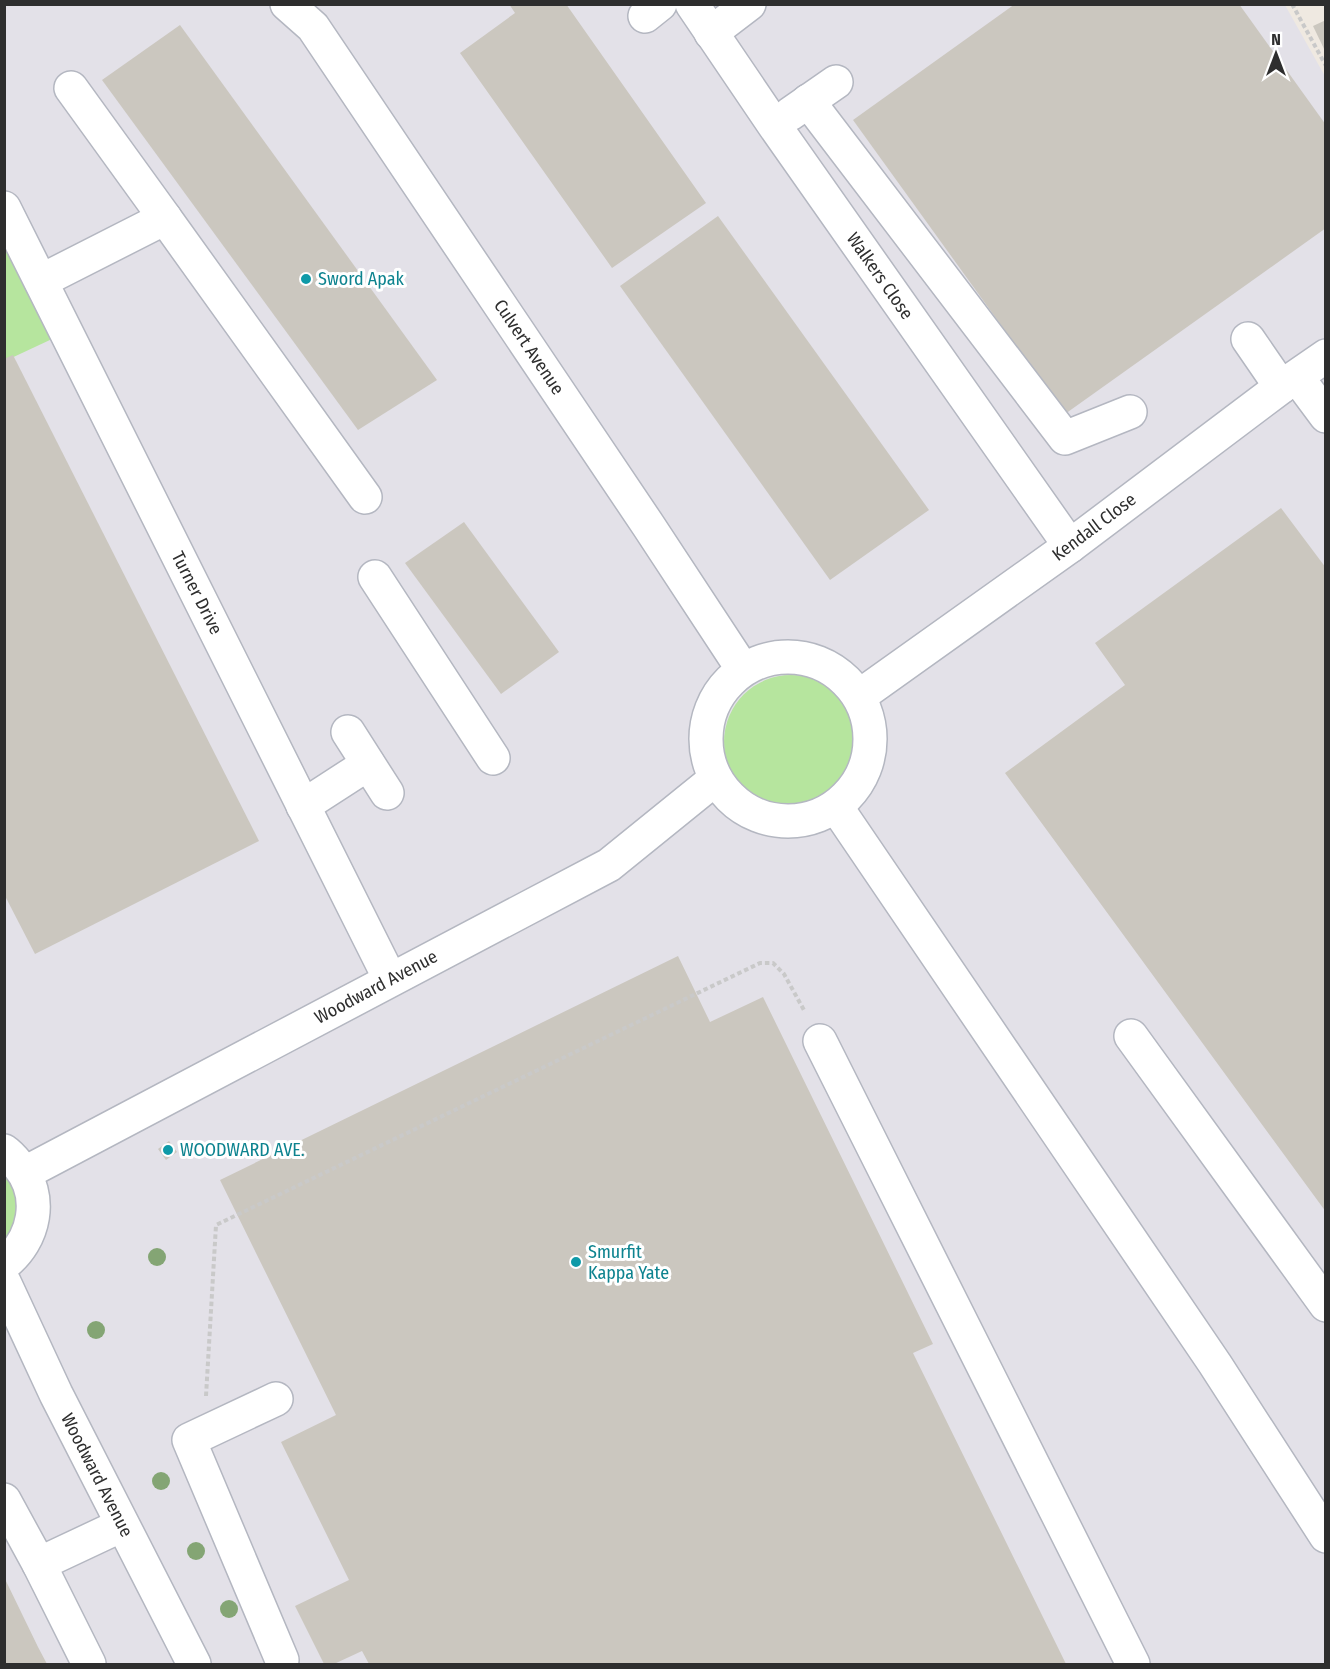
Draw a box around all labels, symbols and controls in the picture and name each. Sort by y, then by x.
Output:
north arrow [1246,24,1306,84]
text: N [1271,30,1281,49]
street label: Walkers Close [842,228,918,324]
place label: Sword Apak [318,268,405,290]
marker: Sword Apak [299,272,313,286]
street label: Culvert Avenue [489,295,569,399]
street label: Kendall Close [1048,488,1140,566]
street label: Turner Drive [167,548,227,638]
street label: Woodward Avenue [311,945,441,1029]
place label: WOODWARD AVE. [180,1139,305,1161]
marker: WOODWARD AVE. [161,1143,175,1157]
place label: Smurfit Kappa Yate [588,1241,669,1284]
marker: Smurfit Kappa Yate [569,1255,583,1269]
street label: Woodward Avenue [56,1409,138,1541]

